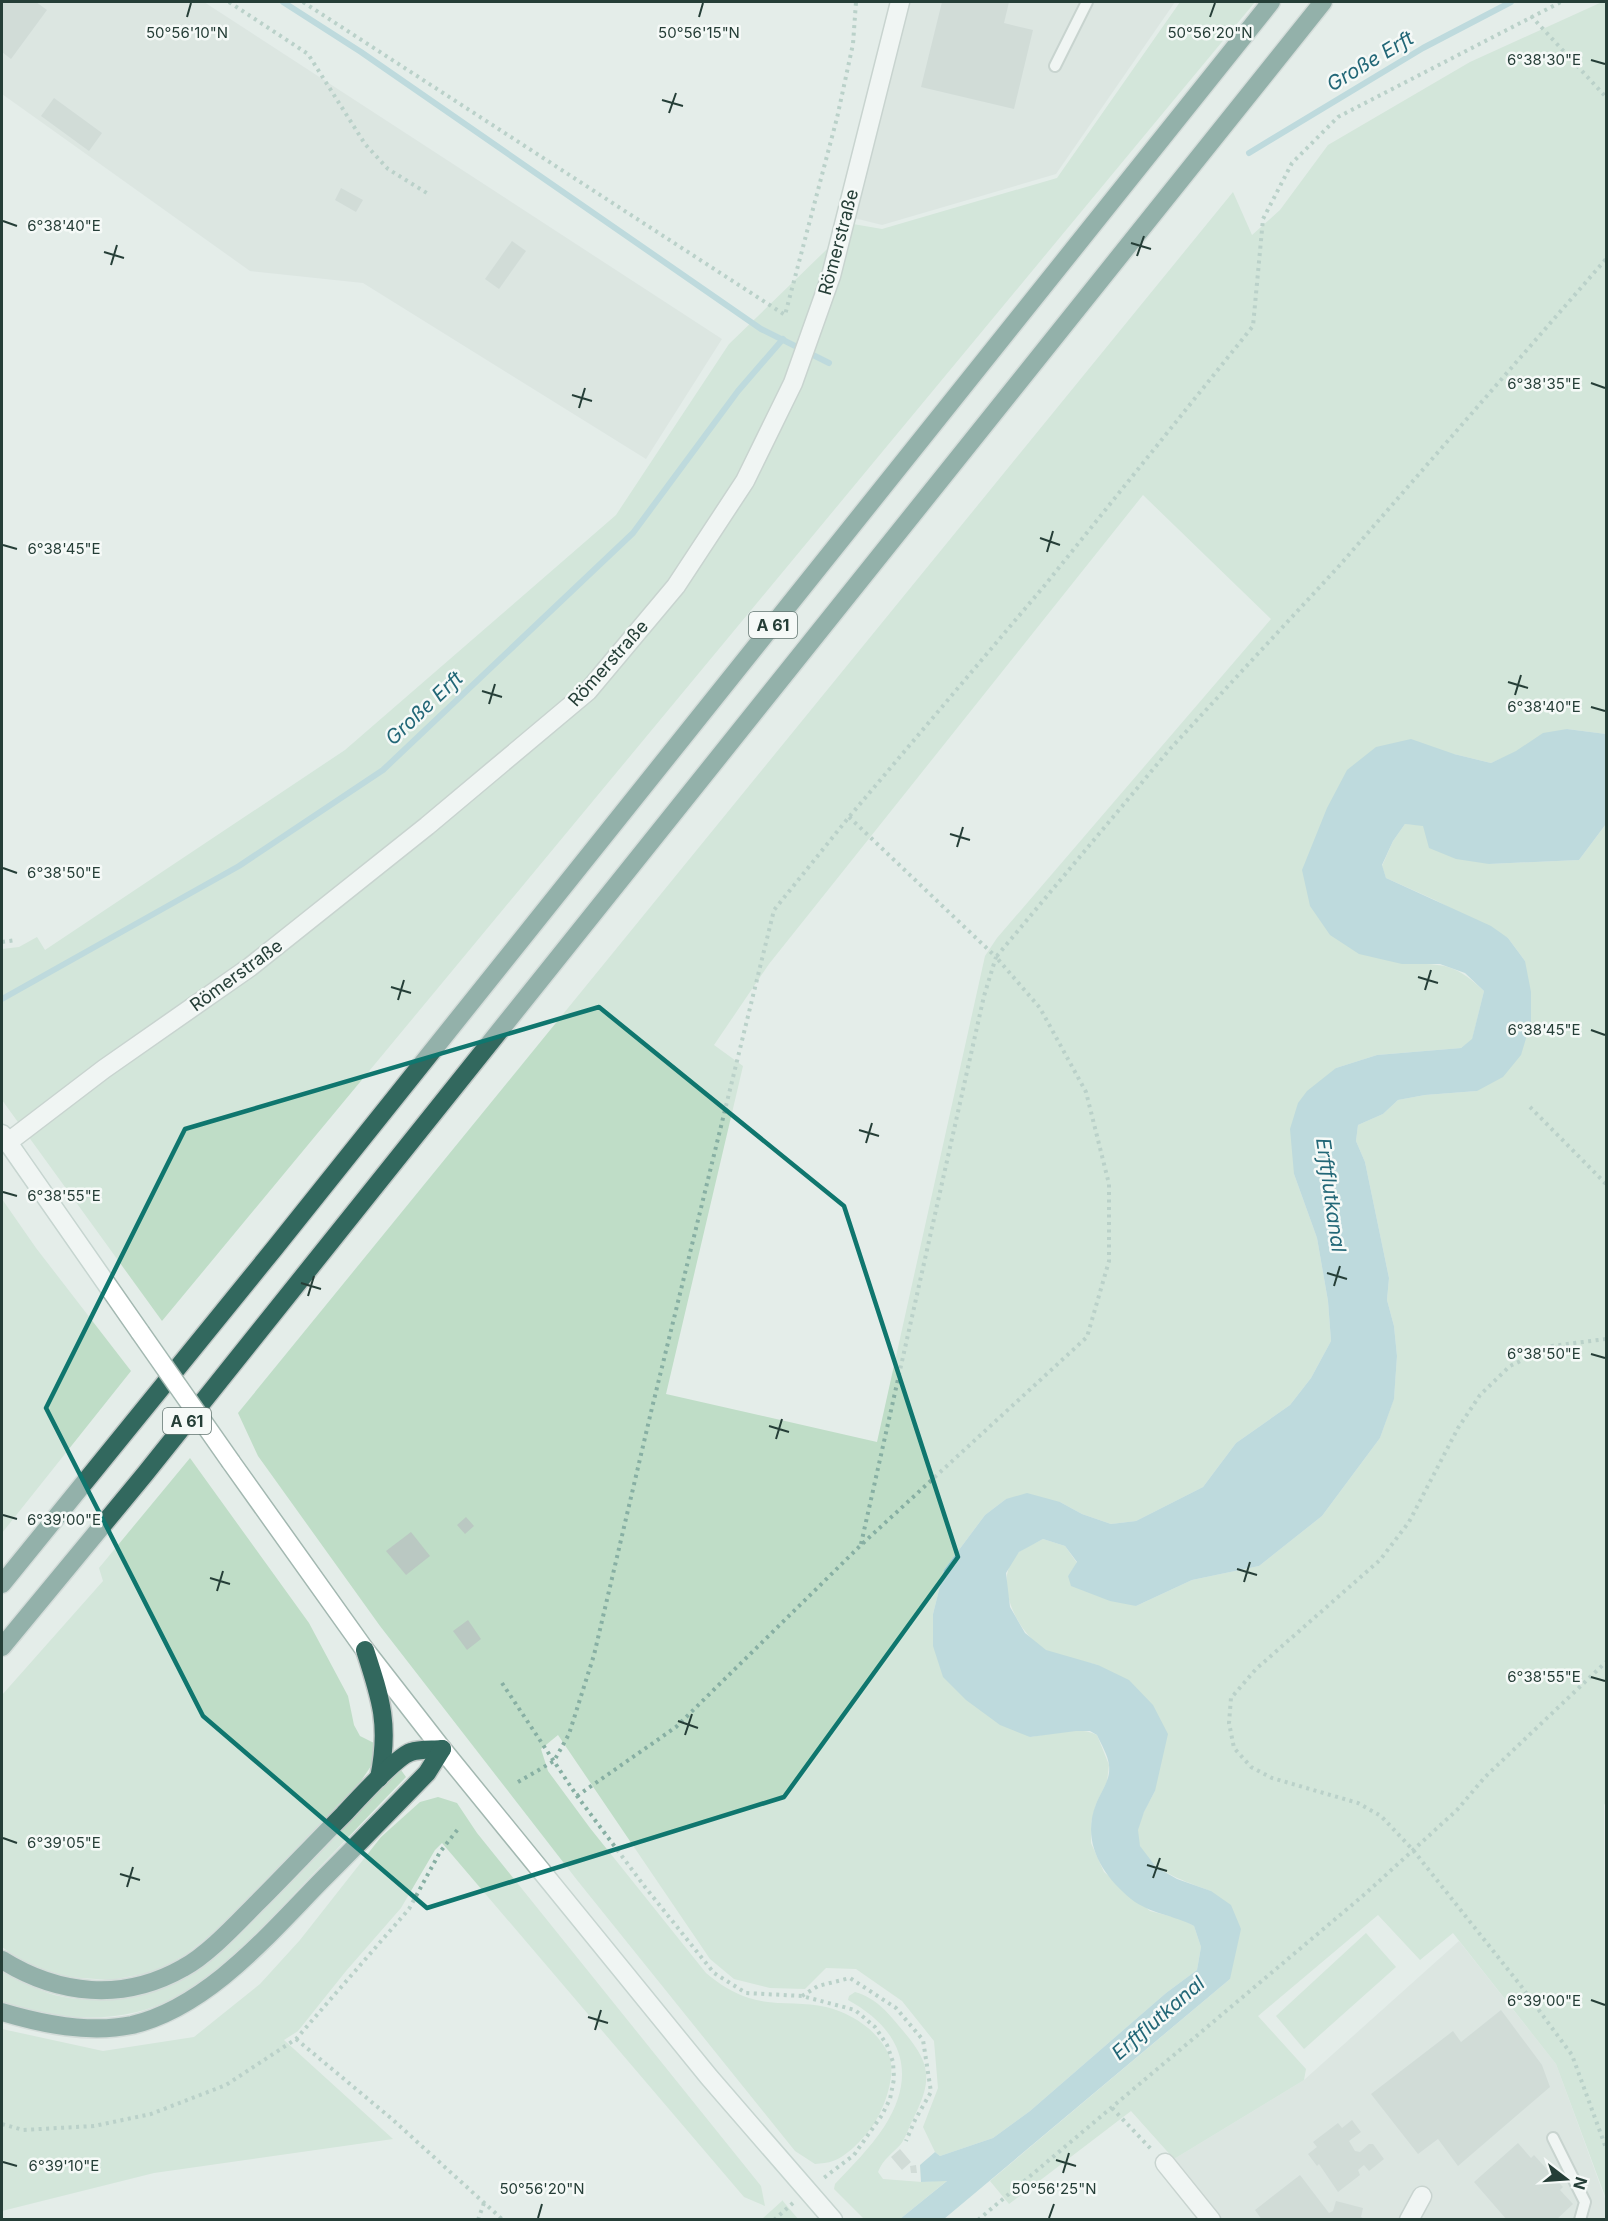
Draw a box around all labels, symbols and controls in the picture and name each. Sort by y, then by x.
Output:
text: 50°56'10"N [146,23,228,42]
text: 50°56'15"N [658,23,740,42]
text: 50°56'20"N [1167,23,1253,42]
water label: Große Erft [1322,26,1418,96]
text: 6°38'30"E [1507,50,1581,69]
street label: Römerstraße [814,187,862,297]
text: 6°38'40"E [27,216,101,235]
text: 6°38'35"E [1507,374,1581,393]
text: 6°38'45"E [27,539,101,558]
road number: A 61 [749,612,797,638]
street label: Römerstraße [564,615,652,711]
water label: Große Erft [380,666,468,750]
text: 6°38'40"E [1507,697,1581,716]
text: 6°38'50"E [27,863,101,882]
street label: Römerstraße [186,934,286,1016]
text: 6°38'45"E [1507,1020,1581,1039]
water label: Erftflutkanal [1311,1136,1351,1254]
text: 6°38'55"E [27,1186,101,1205]
text: 6°38'50"E [1507,1344,1581,1363]
road number: A 61 [163,1408,211,1434]
text: 6°39'00"E [27,1510,101,1529]
text: 6°38'55"E [1507,1667,1581,1686]
text: 6°39'05"E [27,1833,101,1852]
water label: Erftflutkanal [1107,1971,1209,2065]
text: 6°39'00"E [1507,1991,1581,2010]
north arrow [1536,2149,1596,2209]
text: 6°39'10"E [29,2156,99,2175]
text: N [1569,2175,1592,2192]
text: 50°56'20"N [499,2179,585,2198]
text: 50°56'25"N [1012,2179,1096,2198]

